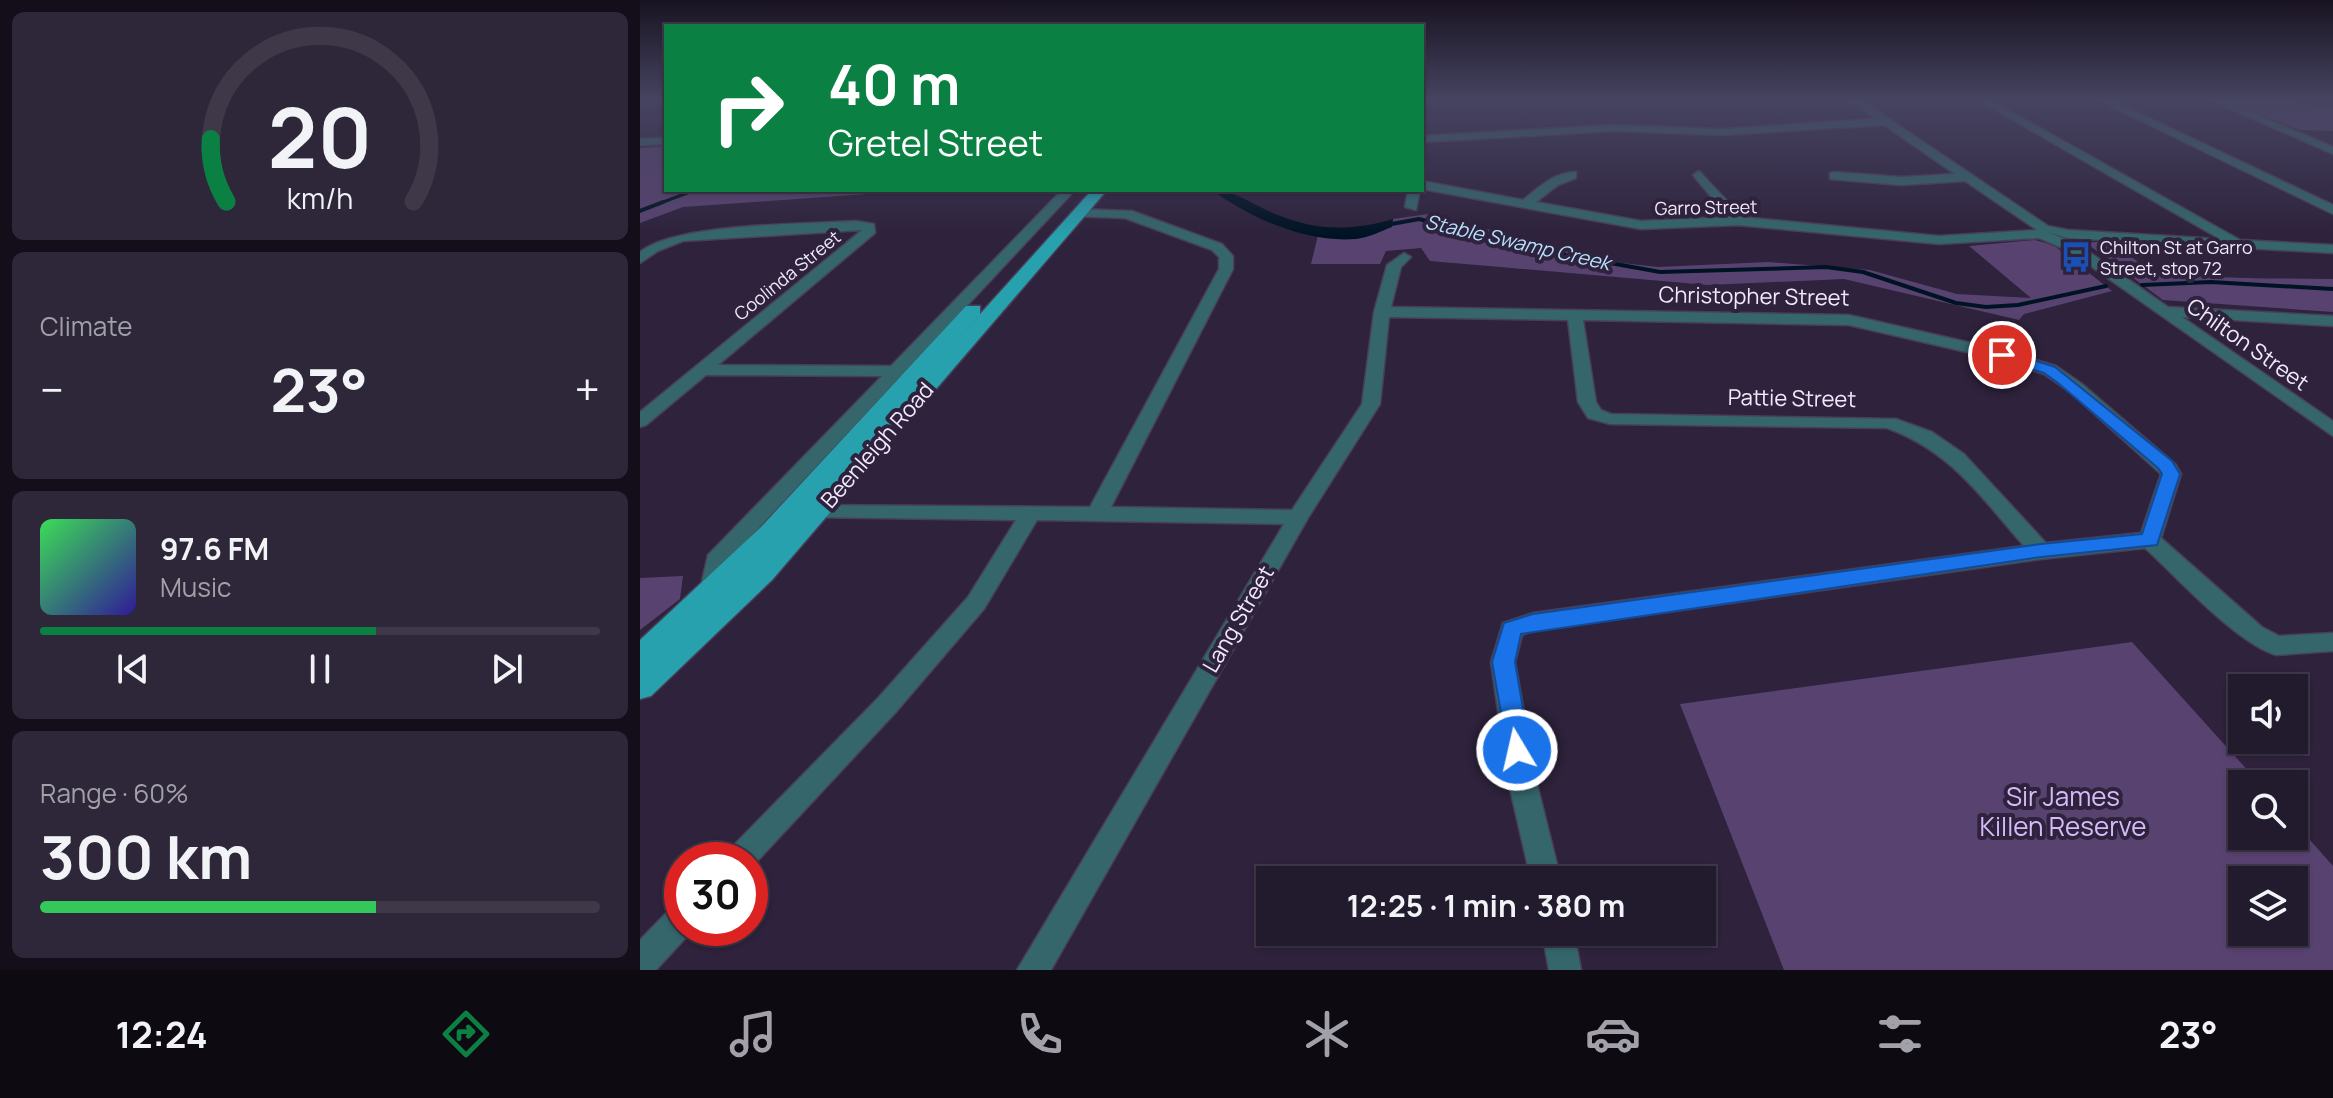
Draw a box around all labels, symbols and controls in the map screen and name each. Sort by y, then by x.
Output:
text: 40 m [828,45,960,122]
icon: right [696,56,800,160]
text: 20 [268,78,372,192]
text: Gretel Street [828,118,1043,167]
text: km/h [287,179,353,218]
street label: Garro Street [1654,194,1758,220]
water label: Stable Swamp Creek [1423,208,1616,277]
street label: Coolinda Street [729,225,845,325]
place label: Chilton St at Garro Street, stop 72 [2100,235,2253,280]
bus stop icon: Chilton St at Garro Street, stop 72 [2059,240,2093,274]
street label: Christopher Street [1658,279,1850,313]
street label: Chilton Street [2181,291,2315,397]
text: Climate [40,308,132,344]
pin [1968,321,2036,389]
icon: arrive [1980,333,2024,377]
text: 23° [270,348,368,430]
text: − [40,359,64,419]
text: + [575,359,600,419]
street label: Beenleigh Road [814,376,940,514]
street label: Pattie Street [1728,382,1857,414]
text: 97.6 FM [160,528,269,569]
street label: Lang Street [1195,560,1281,678]
text: Music [160,569,231,605]
icon: previous [111,647,155,691]
icon: pause [298,647,342,691]
icon: next [485,647,529,691]
map controls [2228,674,2308,946]
button: sound [2228,674,2308,754]
position arrow [1475,708,1559,792]
button: search [2228,770,2308,850]
text: Range · 60% [40,775,189,811]
park label: Sir James Killen Reserve [1980,778,2146,844]
text: 300 km [40,815,252,897]
speed limit sign: 30 [664,842,768,946]
button: layers [2228,866,2308,946]
text: 12:25 · 1 min · 380 m [1347,885,1625,926]
icon: directions [438,1006,494,1062]
icon: music [725,1006,781,1062]
icon: phone [1012,1006,1068,1062]
icon: climate [1299,1006,1355,1062]
icon: car [1585,1006,1641,1062]
icon: filters [1872,1006,1928,1062]
text: 12:24 [115,1010,208,1059]
text: 23° [2159,1010,2218,1059]

